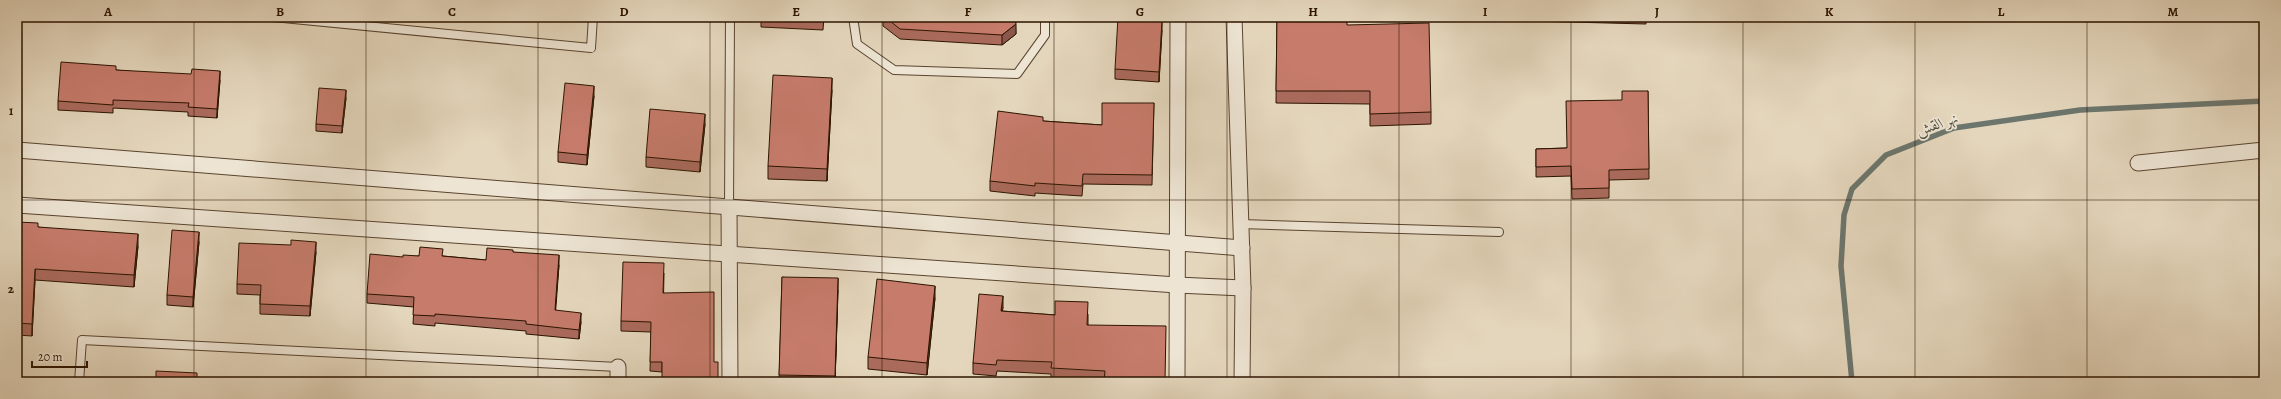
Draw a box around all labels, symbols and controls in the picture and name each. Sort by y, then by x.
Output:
text: A [103,3,113,20]
text: B [276,3,284,20]
text: C [448,3,456,20]
text: D [619,3,629,20]
text: E [792,3,800,20]
text: F [965,3,972,20]
text: G [1136,3,1144,20]
text: H [1308,3,1318,20]
text: I [1483,3,1488,20]
text: J [1655,3,1659,20]
text: K [1825,3,1834,20]
text: L [1998,3,2005,20]
text: M [2168,3,2179,20]
text: 1 [9,102,14,119]
water label: نهر القش [1913,108,1961,140]
text: 2 [8,280,15,297]
scale bar [32,343,87,369]
text: 20 m [38,349,62,365]

